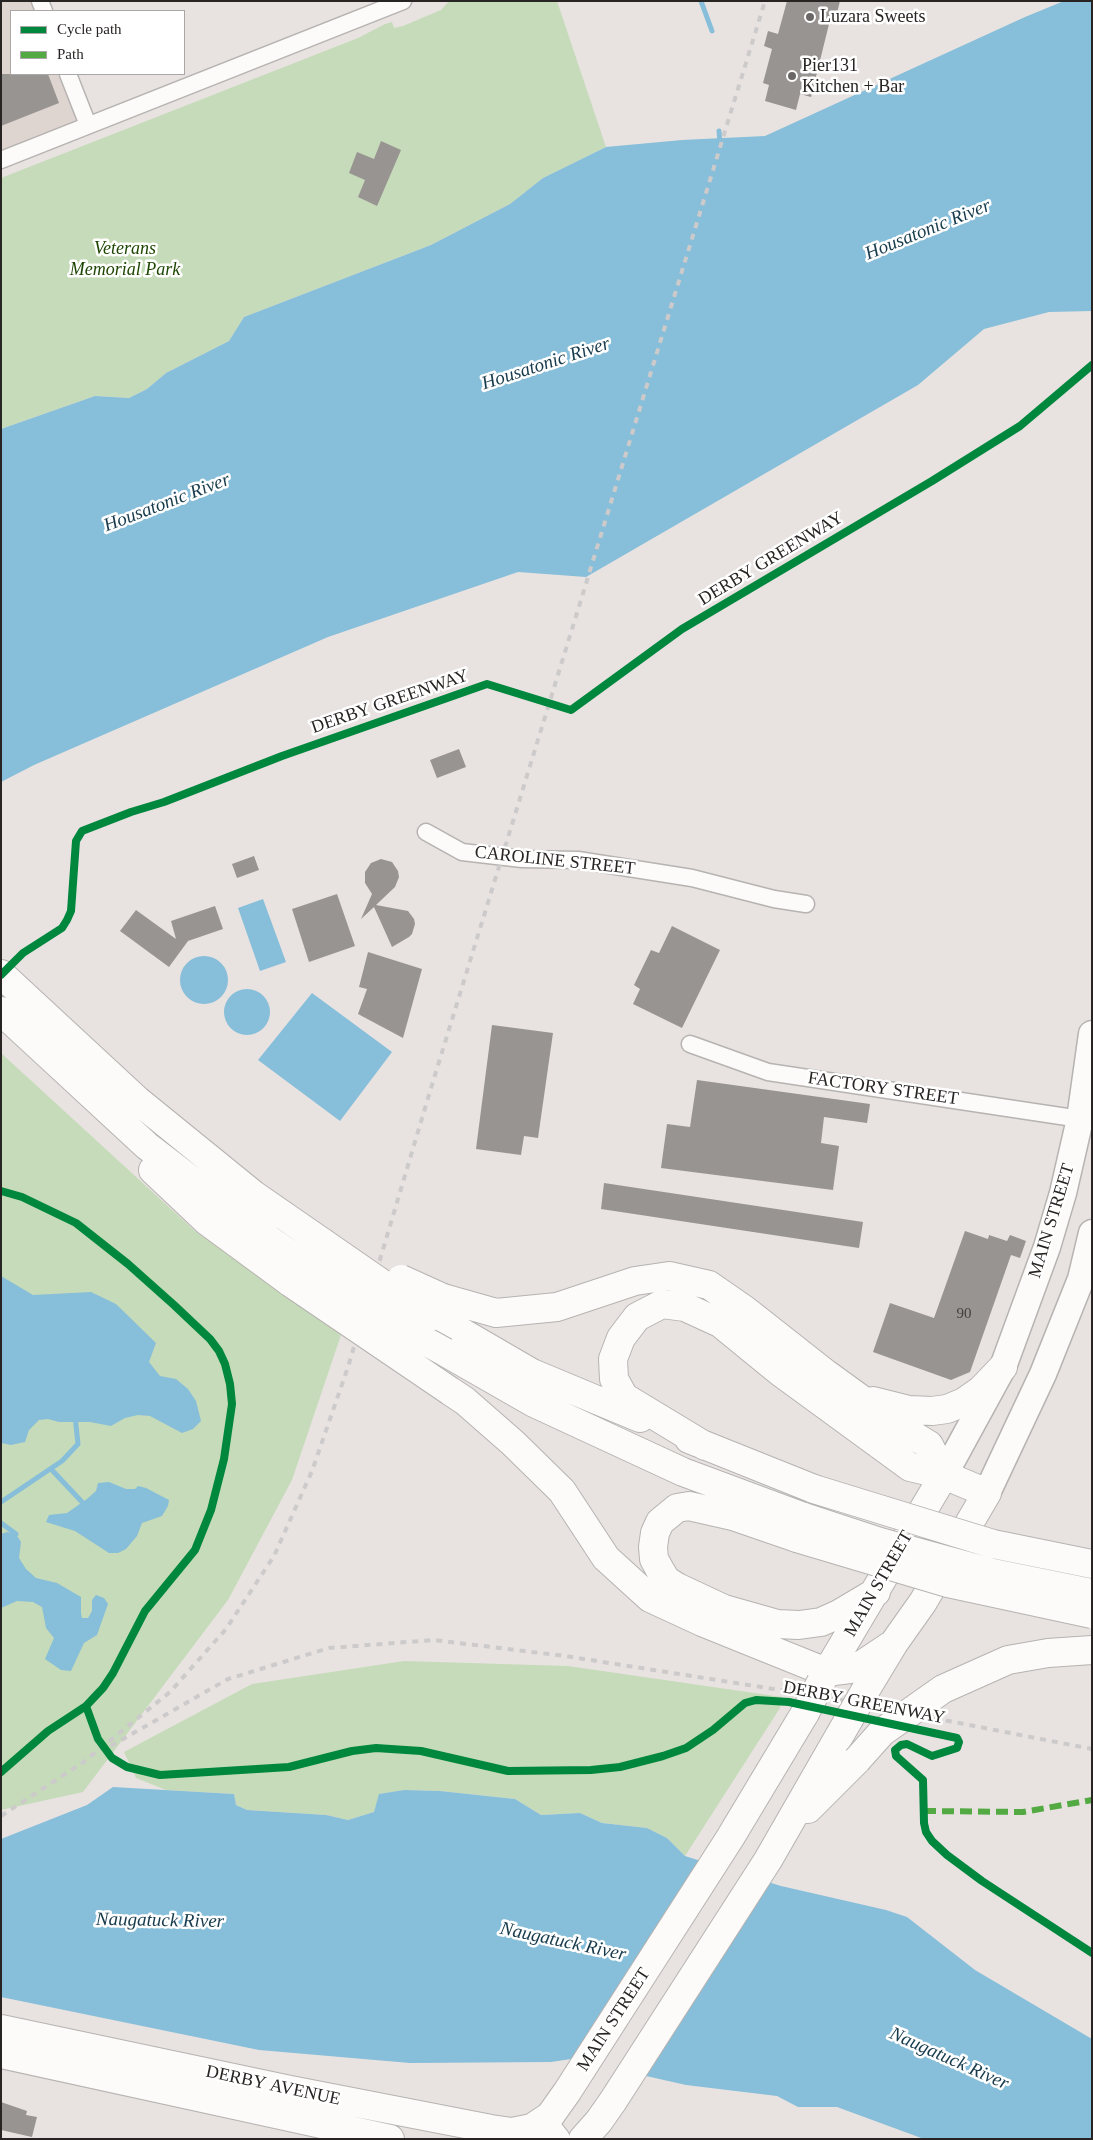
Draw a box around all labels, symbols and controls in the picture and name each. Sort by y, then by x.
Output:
place label: Luzara Sweets [820,6,925,28]
legend [10,10,185,75]
marker: Luzara Sweets [804,11,816,23]
text: Cycle path [57,21,122,37]
text: Path [57,46,84,62]
place label: Pier131 Kitchen + Bar [802,55,904,98]
marker: Pier131 Kitchen + Bar [786,70,798,82]
water label: Housatonic River [862,194,994,266]
park label: Veterans Memorial Park [70,238,180,280]
water label: Housatonic River [479,333,613,395]
water label: Housatonic River [101,468,233,538]
street label: DERBY GREENWAY [695,507,847,611]
street label: DERBY GREENWAY [309,665,471,739]
street label: CAROLINE STREET [474,842,636,880]
street label: FACTORY STREET [806,1068,960,1110]
street label: MAIN STREET [1024,1161,1080,1281]
house number: 90 [956,1305,972,1323]
street label: MAIN STREET [840,1527,918,1641]
street label: DERBY GREENWAY [781,1677,947,1729]
water label: Naugatuck River [96,1908,224,1934]
water label: Naugatuck River [498,1918,628,1966]
street label: MAIN STREET [573,1964,655,2076]
water label: Naugatuck River [886,2023,1012,2095]
street label: DERBY AVENUE [204,2061,342,2111]

